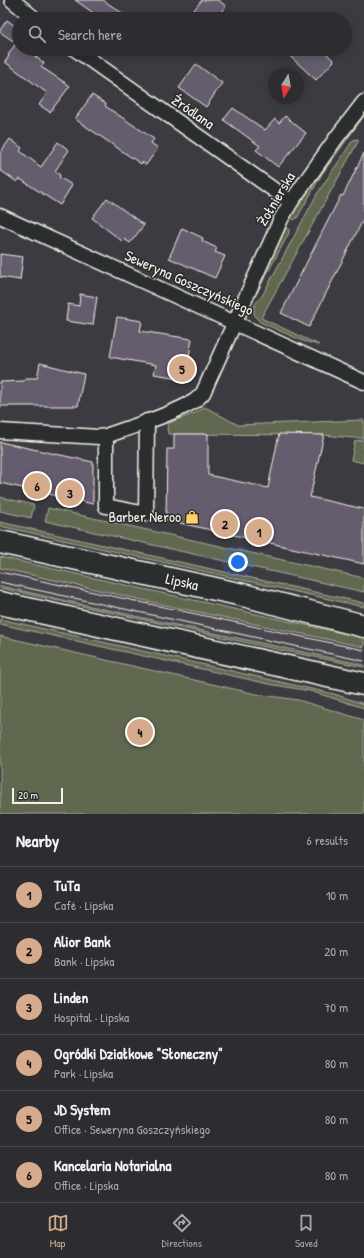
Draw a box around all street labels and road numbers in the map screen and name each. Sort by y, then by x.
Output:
street label: Źródlana [168,89,219,134]
street label: Żołnierska [251,168,300,229]
street label: Seweryna Goszczyńskiego [122,245,257,320]
street label: Lipska [164,568,201,596]

